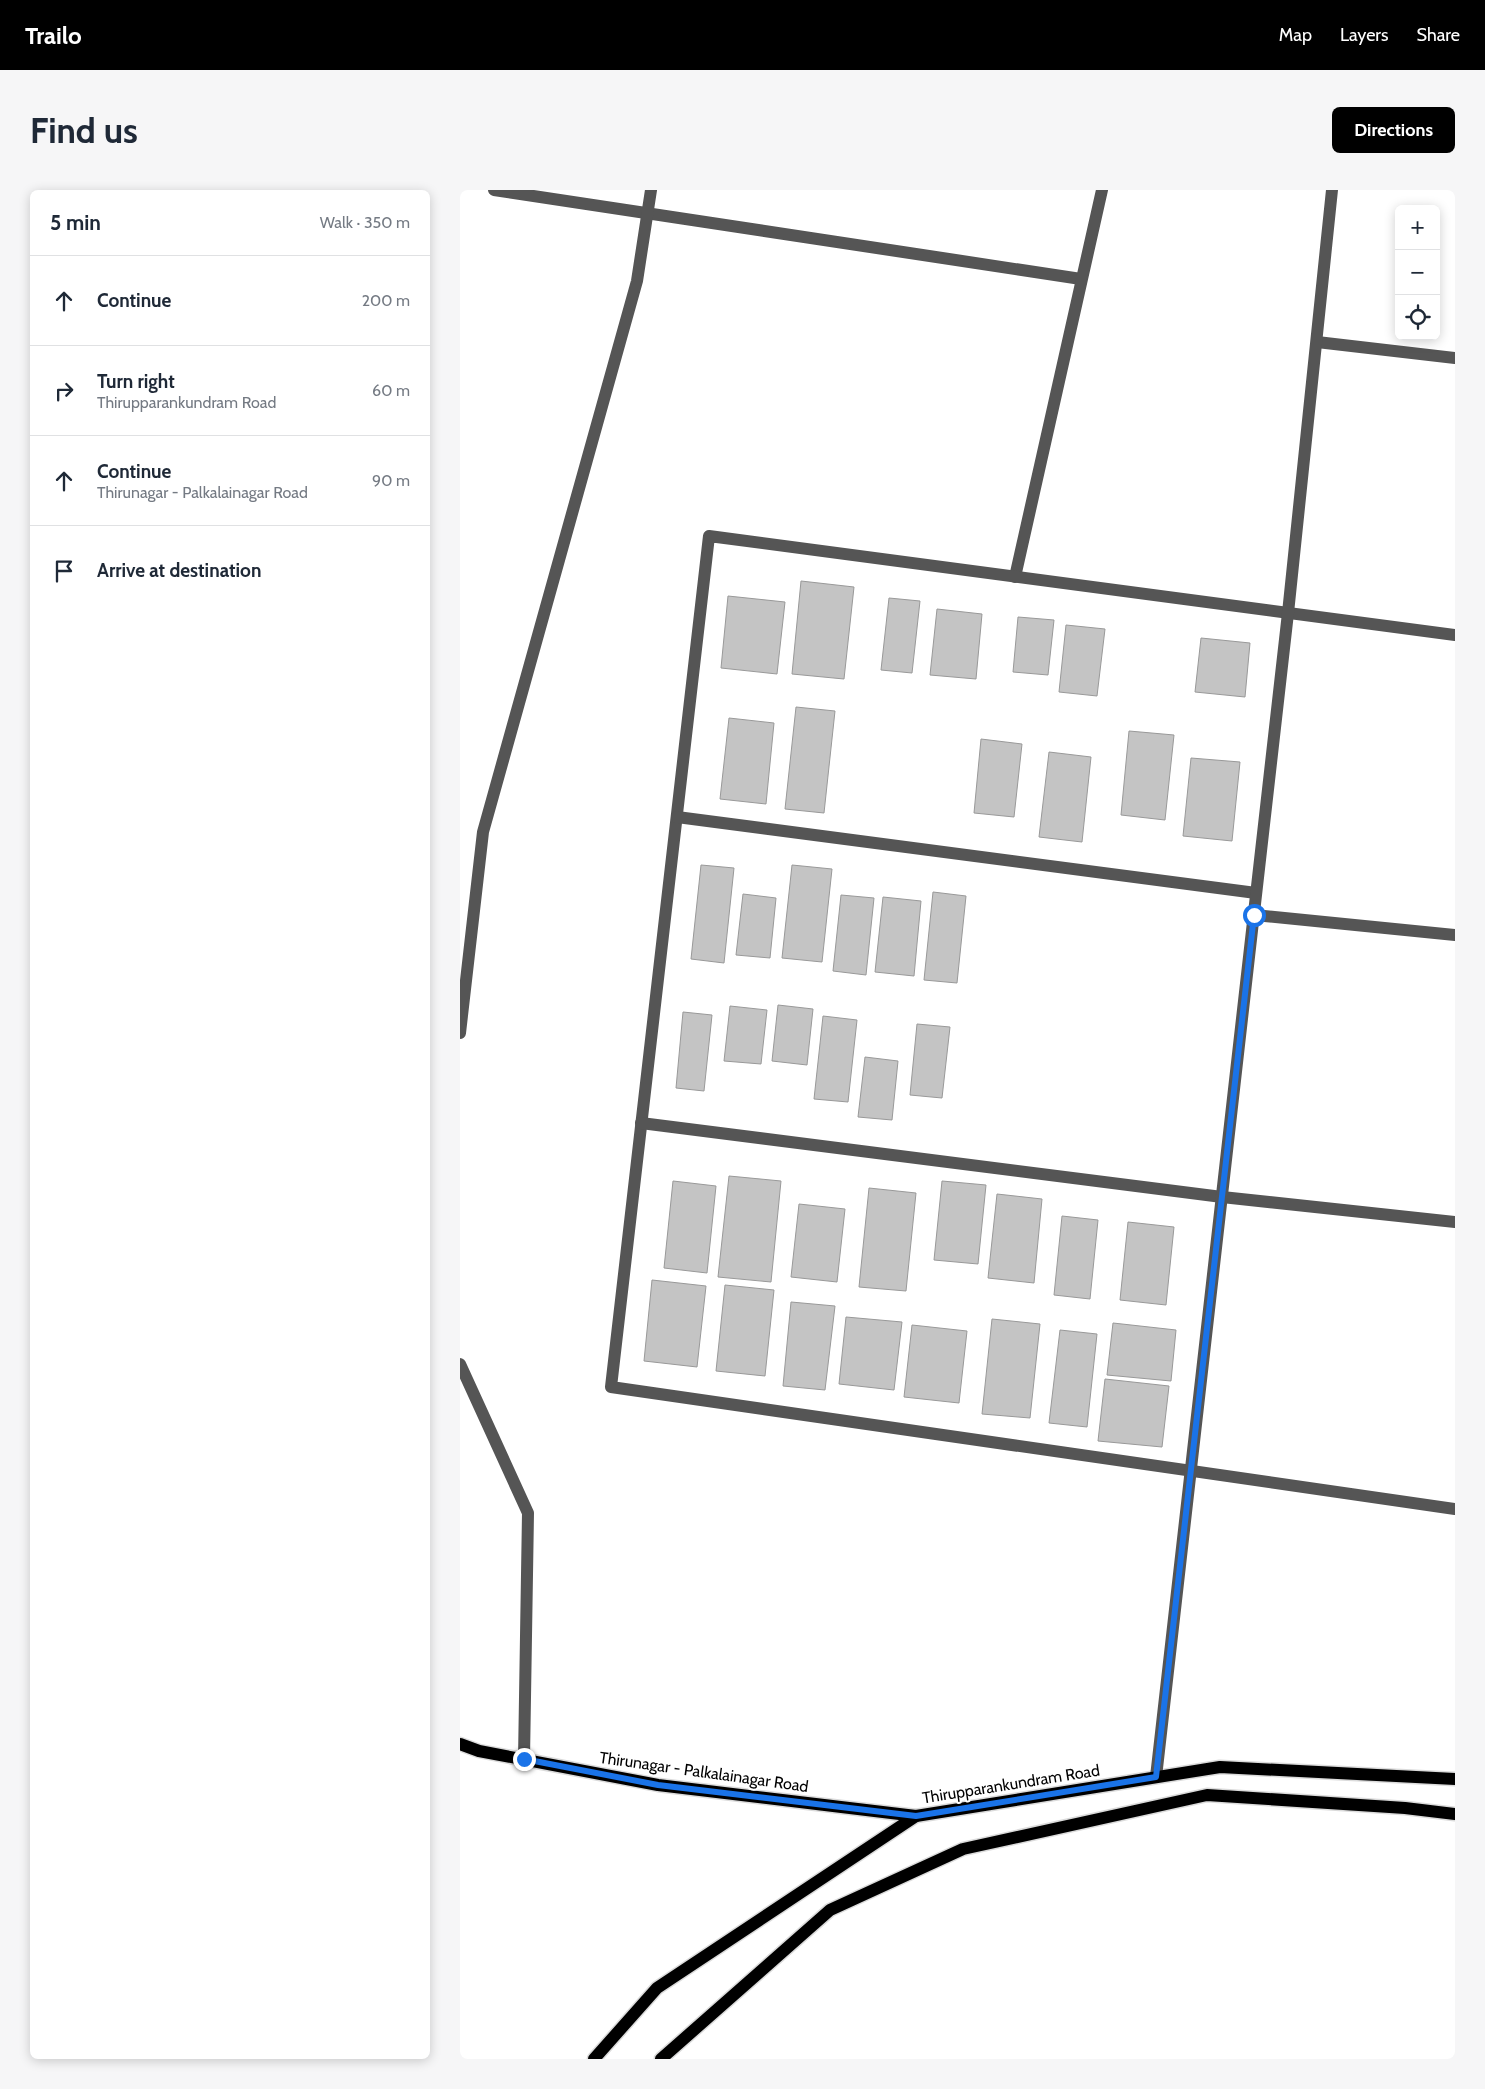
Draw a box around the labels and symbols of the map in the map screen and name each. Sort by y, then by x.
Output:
route start [1243,904,1266,927]
route end [513,1748,536,1771]
street label: Thirunagar - Palkalainagar Road [598,1748,810,1796]
street label: Thirupparankundram Road [921,1761,1101,1807]

